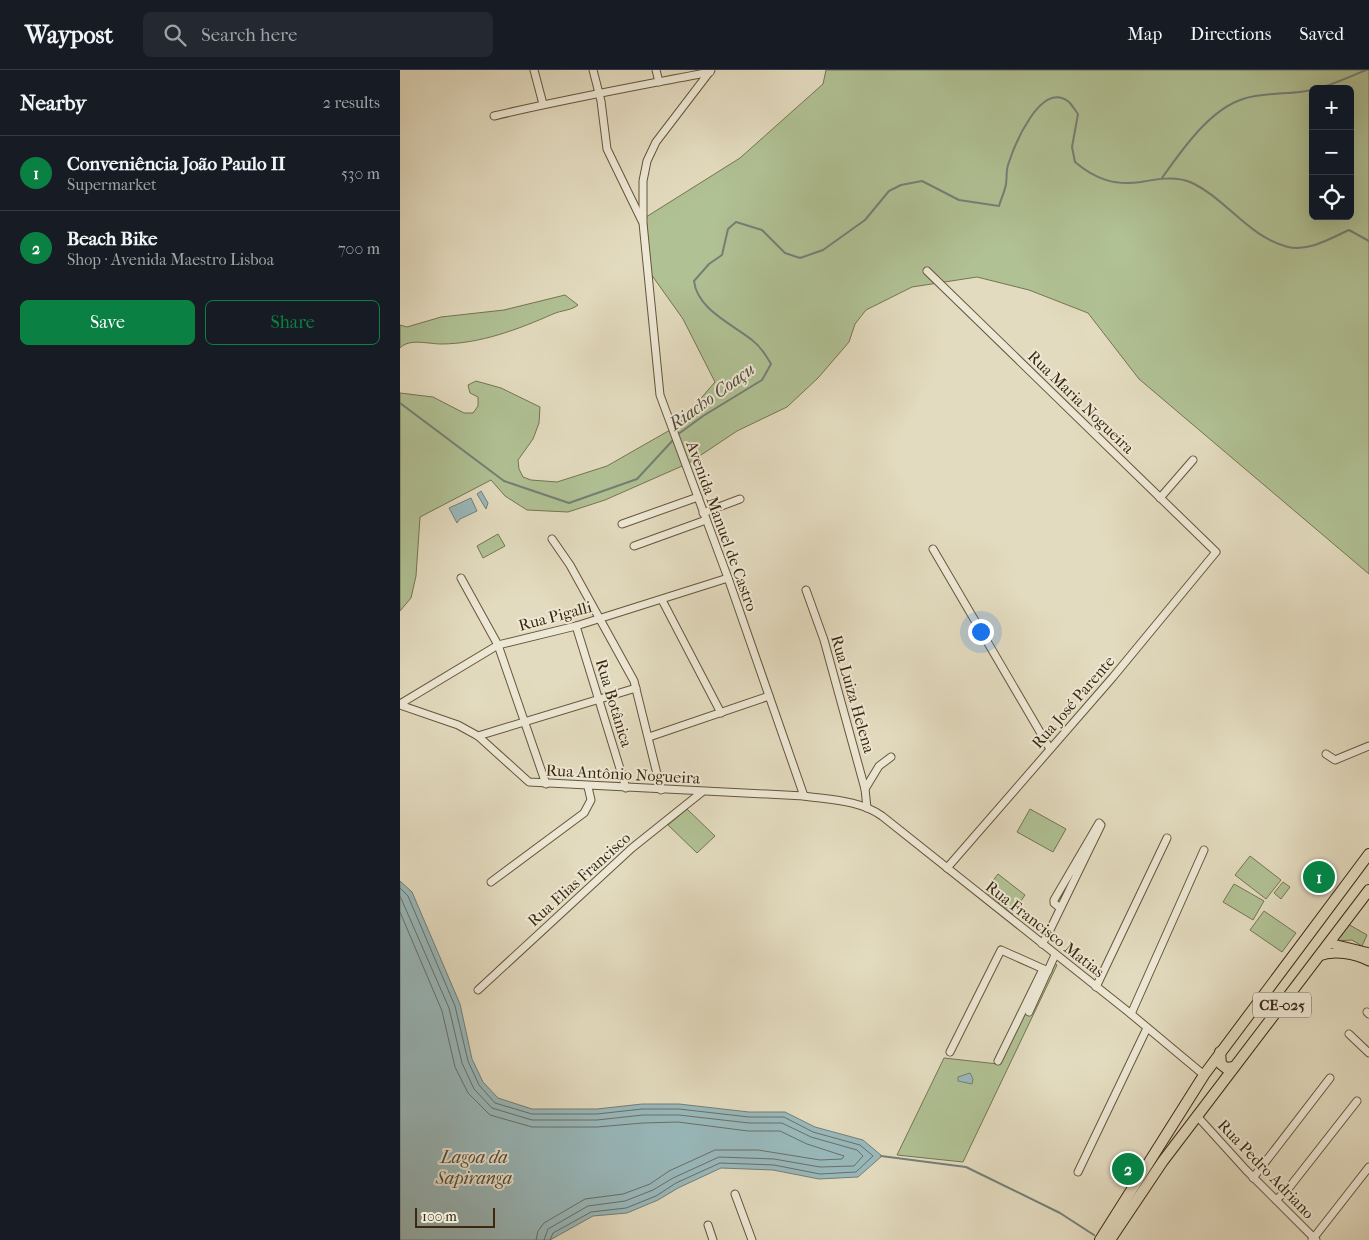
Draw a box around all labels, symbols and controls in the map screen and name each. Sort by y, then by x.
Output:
search box [143,12,493,57]
text: Waypost [25,21,113,49]
icon: search [161,21,189,49]
text: Search here [201,24,297,46]
text: Map [1128,24,1162,45]
text: Directions [1190,24,1271,45]
text: Saved [1299,24,1344,45]
map controls [1309,85,1354,220]
button: + [1309,85,1354,130]
text: Nearby [20,91,86,115]
text: 2 results [323,93,380,112]
button: − [1309,130,1354,175]
text: Conveniência João Paulo II [67,153,286,175]
text: 1 [33,164,39,183]
text: 530 m [341,164,380,183]
text: Supermarket [67,175,157,194]
button: locate [1309,175,1354,220]
text: Beach Bike [67,228,157,250]
text: 2 [32,239,40,258]
text: 700 m [338,239,380,258]
text: Shop · Avenida Maestro Lisboa [67,250,274,269]
button: Save [20,300,195,345]
button: Share [205,300,380,345]
street label: Rua Maria Nogueira [1024,346,1138,458]
water label: Riacho Coaçu [664,359,759,436]
street label: Avenida Manuel de Castro [682,437,762,614]
street label: Rua Pigalli [516,597,594,635]
your location [968,619,994,645]
street label: Rua Luiza Helena [827,633,879,756]
street label: Rua José Parente [1028,652,1118,752]
street label: Rua Botânica [592,657,637,750]
street label: Rua Antônio Nogueira [545,760,701,788]
street label: Rua Elias Francisco [524,828,634,930]
pin: 1 [1303,858,1335,896]
street label: Rua Francisco Matias [982,877,1108,981]
road number: CE-025 [1253,992,1311,1018]
street label: Rua Pedro Adriano [1214,1115,1318,1223]
water label: Lagoa da Sapiranga [435,1147,512,1189]
pin: 2 [1112,1150,1144,1188]
scale bar [415,1205,495,1228]
text: 100 m [422,1208,457,1225]

